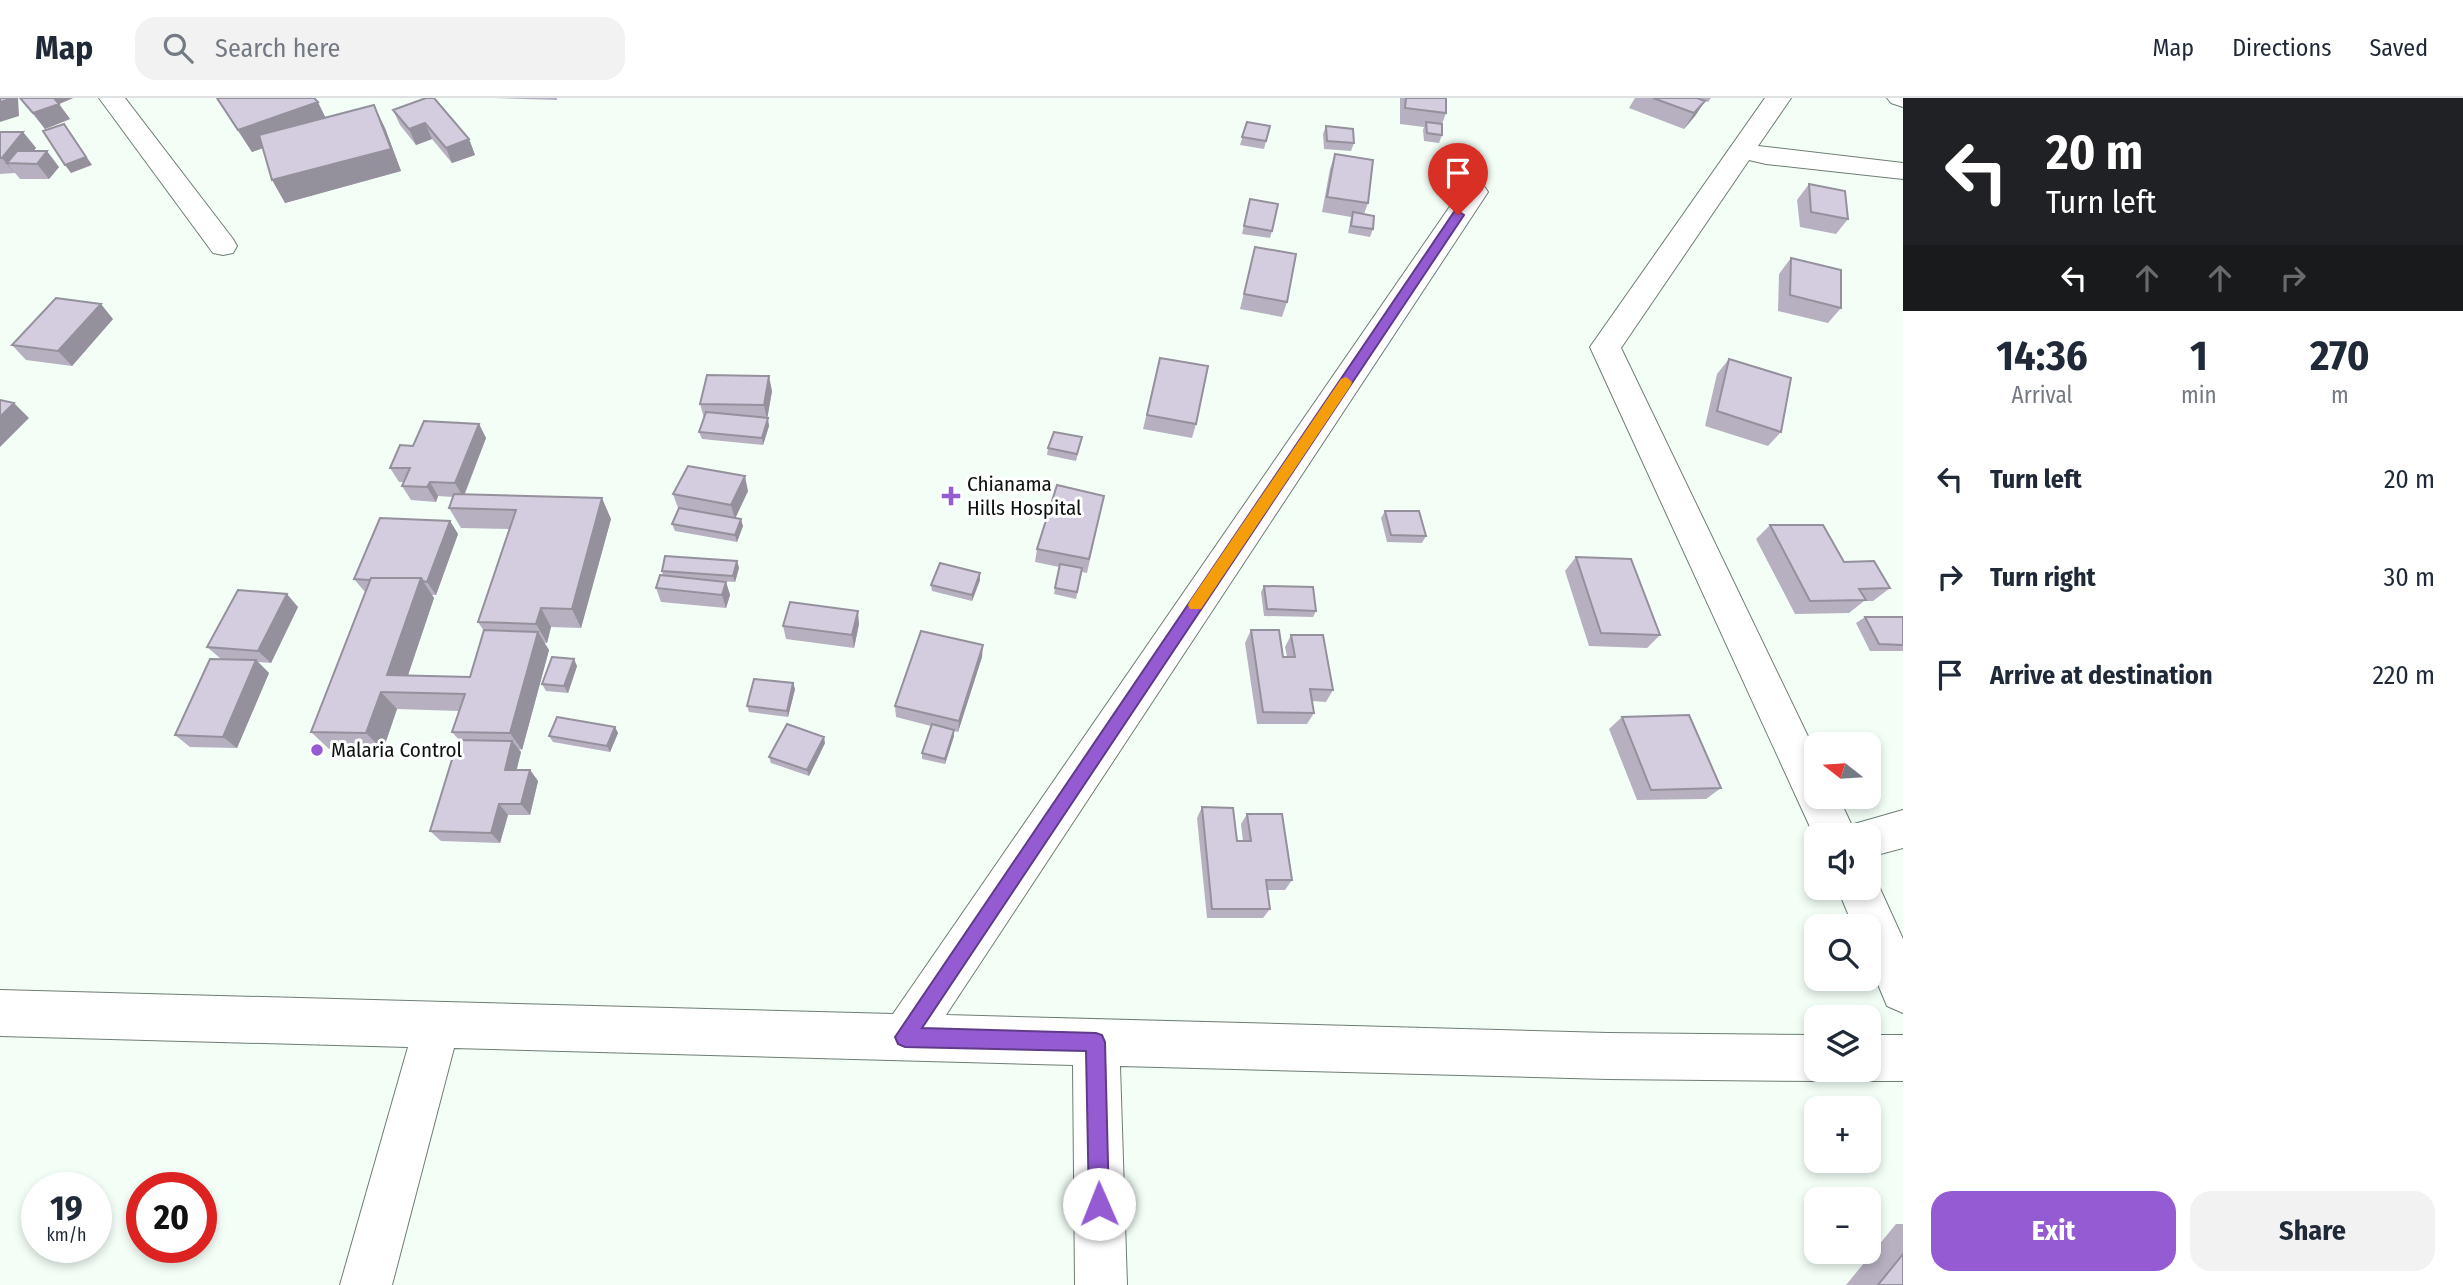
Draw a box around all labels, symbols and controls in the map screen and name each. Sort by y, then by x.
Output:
search box [135,17,625,80]
text: Map [35,28,93,68]
icon: search [159,29,197,67]
text: Search here [215,33,340,64]
text: Map [2153,34,2194,62]
text: Directions [2232,34,2331,62]
text: Saved [2369,34,2428,62]
text: 20 m [2046,123,2143,182]
icon: left [1931,126,2022,217]
pin [1428,143,1488,215]
icon: arrive [1439,154,1477,192]
text: Turn left [2046,183,2156,221]
icon: left [2055,259,2093,297]
icon: ahead [2128,259,2166,297]
icon: ahead [2201,259,2239,297]
icon: right [2274,259,2312,297]
text: 14:36 [1996,331,2088,381]
text: 1 [2190,331,2208,381]
text: 270 [2310,331,2370,381]
text: Arrival [2012,381,2073,409]
text: min [2181,381,2217,409]
text: m [2331,381,2349,409]
icon: left [1931,460,1969,498]
text: Turn left [1990,464,2082,495]
text: 20 m [2384,464,2435,495]
place label: Chianama Hills Hospital [967,471,1082,521]
marker: Chianama Hills Hospital [941,486,961,506]
icon: right [1931,558,1969,596]
text: Turn right [1990,562,2096,593]
text: 30 m [2384,562,2435,593]
icon: arrive [1931,656,1969,694]
text: Arrive at destination [1990,660,2213,691]
text: 220 m [2372,660,2435,691]
north arrow [1804,732,1881,808]
map controls [1804,732,1881,1264]
place label: Malaria Control [331,737,463,763]
marker: Malaria Control [309,742,325,758]
button: sound [1804,823,1881,900]
button: search [1804,914,1881,991]
button: layers [1804,1005,1881,1082]
button: + [1804,1096,1881,1173]
position arrow [1062,1167,1136,1241]
speed limit sign: 20 [126,1172,217,1263]
text: 19 [50,1187,83,1229]
button: − [1804,1187,1881,1264]
button: Exit [1931,1191,2176,1271]
button: Share [2190,1191,2435,1271]
text: km/h [46,1224,87,1246]

